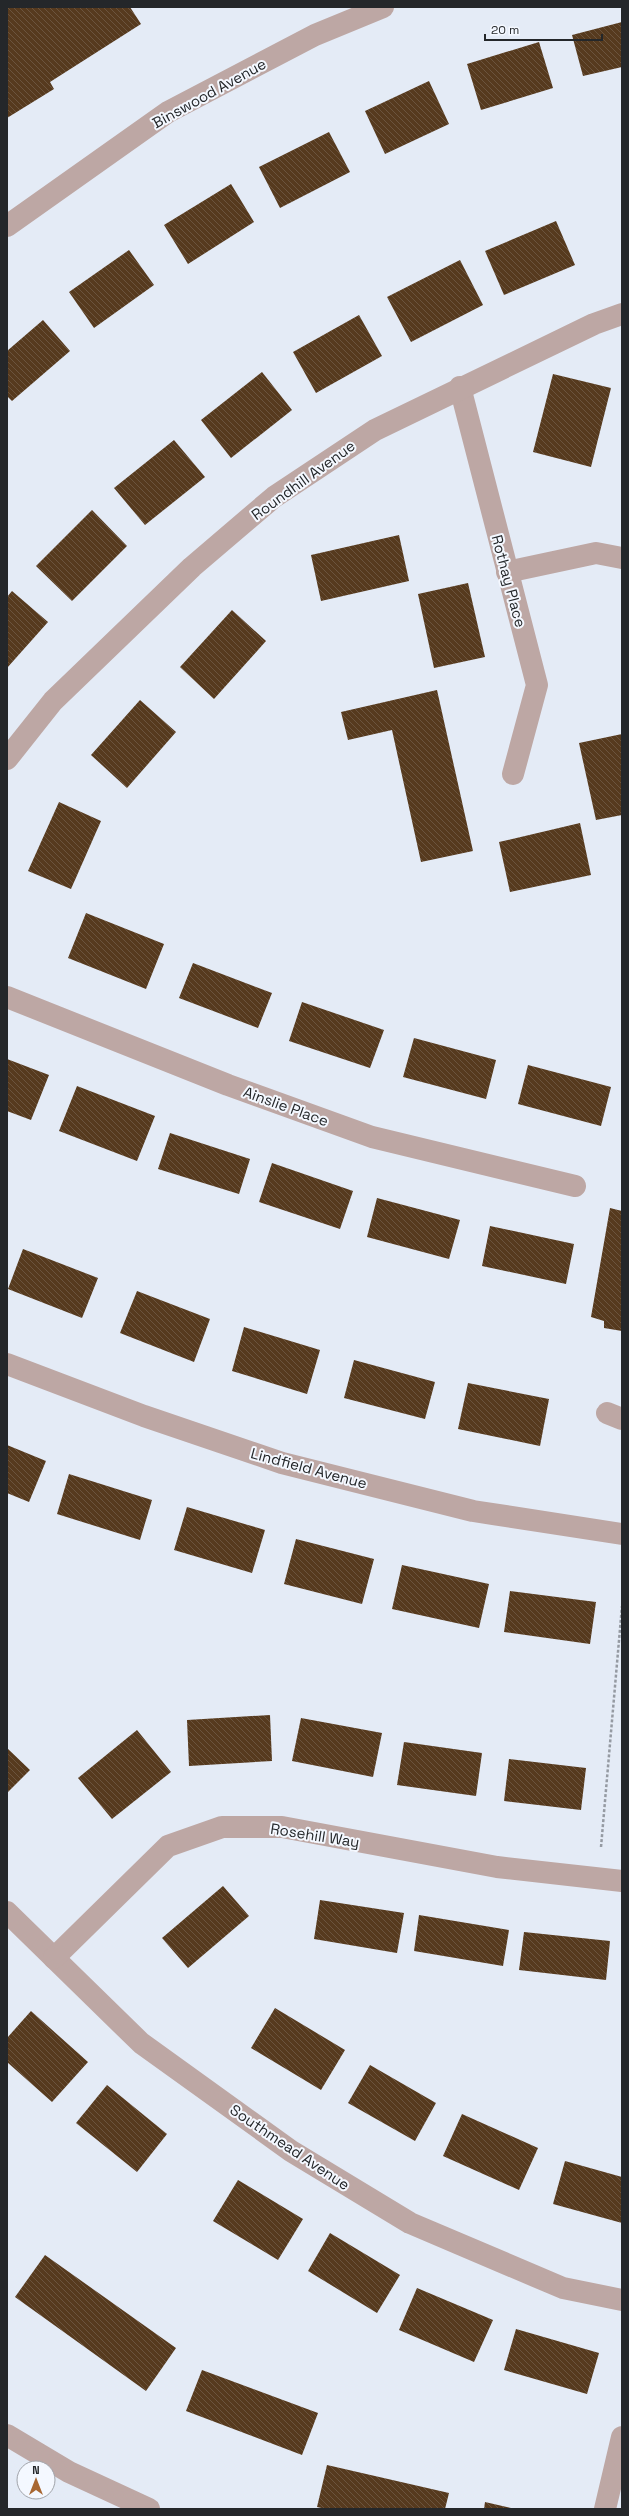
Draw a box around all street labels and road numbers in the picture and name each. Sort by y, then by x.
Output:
street label: Binswood Avenue [149,54,269,132]
street label: Roundhill Avenue [247,436,359,524]
street label: Rothay Place [488,533,530,629]
street label: Ainslie Place [241,1082,331,1130]
street label: Lindfield Avenue [249,1443,369,1493]
street label: Rosehill Way [269,1819,361,1851]
street label: Southmead Avenue [227,2100,354,2194]

